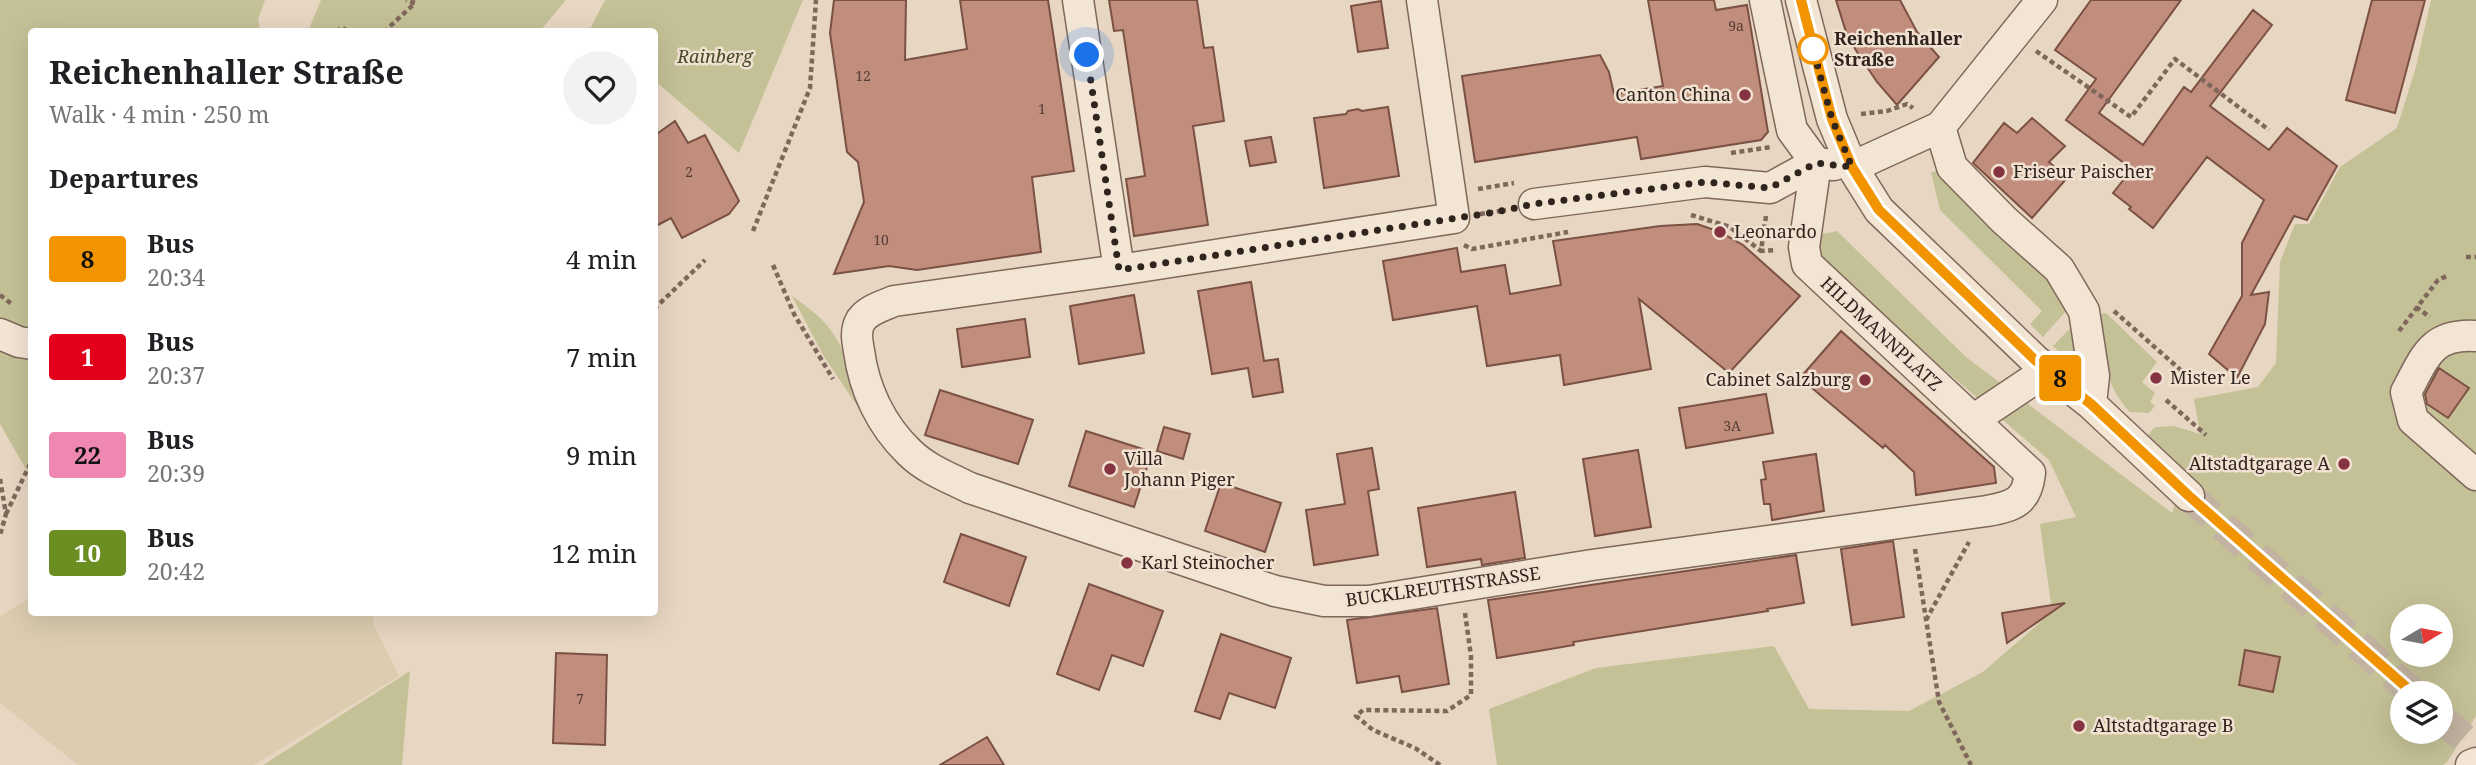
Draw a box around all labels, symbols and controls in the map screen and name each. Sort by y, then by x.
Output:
house number: 9a [1728,16,1744,35]
place label: Reichenhaller Straße [1834,26,1963,71]
marker: Reichenhaller Straße [1798,34,1828,64]
your location [1069,37,1104,72]
park label: Rainberg [676,44,754,68]
text: Reichenhaller Straße [49,49,404,94]
button: heart [563,51,637,125]
house number: 12 [855,66,871,85]
place label: Canton China [1615,82,1731,106]
marker: Canton China [1737,87,1753,103]
text: Walk · 4 min · 250 m [49,98,269,130]
house number: 1 [1038,99,1046,118]
place label: Friseur Paischer [2013,159,2154,183]
text: Departures [49,160,199,196]
house number: 2 [685,162,693,181]
marker: Friseur Paischer [1991,164,2007,180]
place label: Leonardo [1734,219,1817,243]
marker: Leonardo [1712,224,1728,240]
text: Bus [147,225,194,261]
house number: 10 [873,230,889,249]
text: 4 min [566,241,637,277]
text: 8 [81,242,94,275]
text: 20:34 [147,261,205,293]
street label: HILDMANNPLATZ [1816,271,1948,396]
text: Bus [147,323,194,359]
text: 7 min [566,339,637,375]
text: 1 [81,340,94,373]
line badge: 8 [2037,355,2083,401]
text: 20:37 [147,359,205,391]
text: 8 [2053,361,2067,394]
place label: Mister Le [2170,365,2251,389]
place label: Cabinet Salzburg [1705,367,1851,391]
marker: Mister Le [2148,370,2164,386]
marker: Cabinet Salzburg [1857,372,1873,388]
house number: 3A [1723,416,1741,435]
text: Bus [147,421,194,457]
text: 9 min [566,437,637,473]
text: 22 [74,438,101,471]
place label: Villa Johann Piger [1123,446,1235,491]
place label: Altstadtgarage A [2189,451,2330,475]
marker: Altstadtgarage A [2336,456,2352,472]
text: 20:39 [147,457,205,489]
marker: Villa Johann Piger [1102,461,1118,477]
text: Bus [147,519,194,555]
text: 12 min [552,535,637,571]
text: 10 [74,536,101,569]
place label: Karl Steinocher [1141,550,1275,574]
text: 20:42 [147,555,205,587]
marker: Karl Steinocher [1119,555,1135,571]
street label: BUCKLREUTHSTRASSE [1344,560,1542,612]
north arrow [2390,604,2454,667]
map controls [2390,604,2453,744]
button: layers [2390,681,2453,744]
house number: 7 [576,689,584,708]
place label: Altstadtgarage B [2093,713,2233,737]
marker: Altstadtgarage B [2071,718,2087,734]

